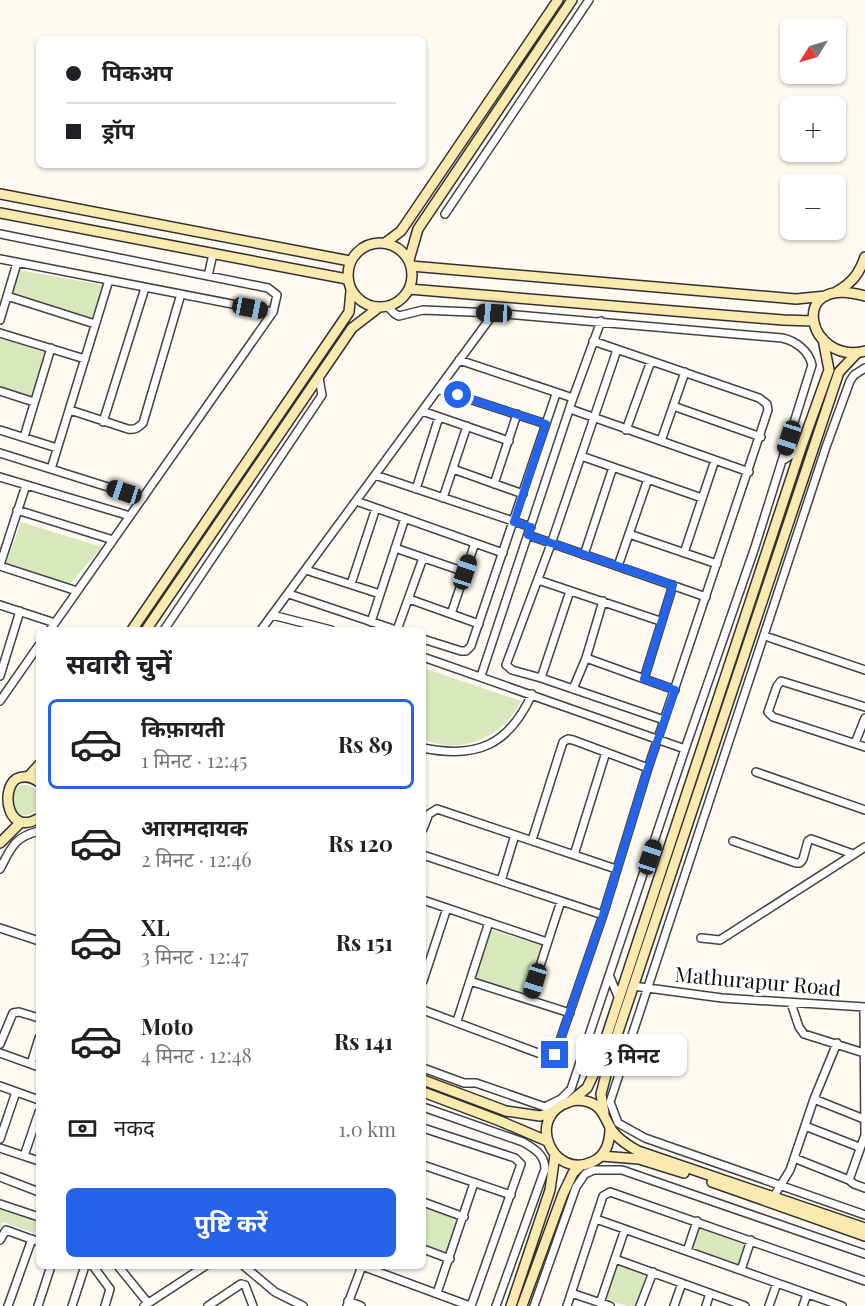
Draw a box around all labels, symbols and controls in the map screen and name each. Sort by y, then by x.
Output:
north arrow [780,18,846,84]
map controls [780,18,846,240]
text: पिकअप [102,57,173,87]
button: + [780,96,846,162]
text: ड्रॉप [102,115,135,145]
button: − [780,174,846,240]
car [231,296,269,320]
car [476,303,512,323]
route start [444,381,471,408]
car [775,418,803,458]
car [104,478,144,506]
car [451,552,479,592]
text: सवारी चुनें [66,645,172,681]
text: किफ़ायती [141,713,225,743]
icon: car [69,717,123,771]
text: Rs 89 [338,729,393,759]
text: 1 मिनट · 12:45 [141,746,247,773]
text: आरामदायक [141,812,248,842]
icon: car [69,816,123,870]
text: Rs 120 [328,828,393,858]
car [636,837,664,877]
text: 2 मिनट · 12:46 [141,845,252,872]
text: XL [141,912,170,942]
icon: car [69,915,123,969]
text: Rs 151 [336,927,393,957]
text: 3 मिनट · 12:47 [141,942,249,969]
street label: Mathurapur Road [674,959,842,1001]
car [521,961,549,1001]
text: Moto [141,1011,194,1041]
icon: car [69,1014,123,1068]
text: Rs 141 [334,1026,393,1056]
callout: 3 मिनट [576,1034,687,1076]
text: 4 मिनट · 12:48 [141,1041,252,1068]
route end [541,1041,568,1068]
text: 3 मिनट [603,1041,660,1068]
icon: cash [66,1112,99,1145]
text: नकद [114,1112,155,1142]
text: 1.0 km [338,1115,396,1142]
button: पुष्टि करें [66,1188,396,1257]

